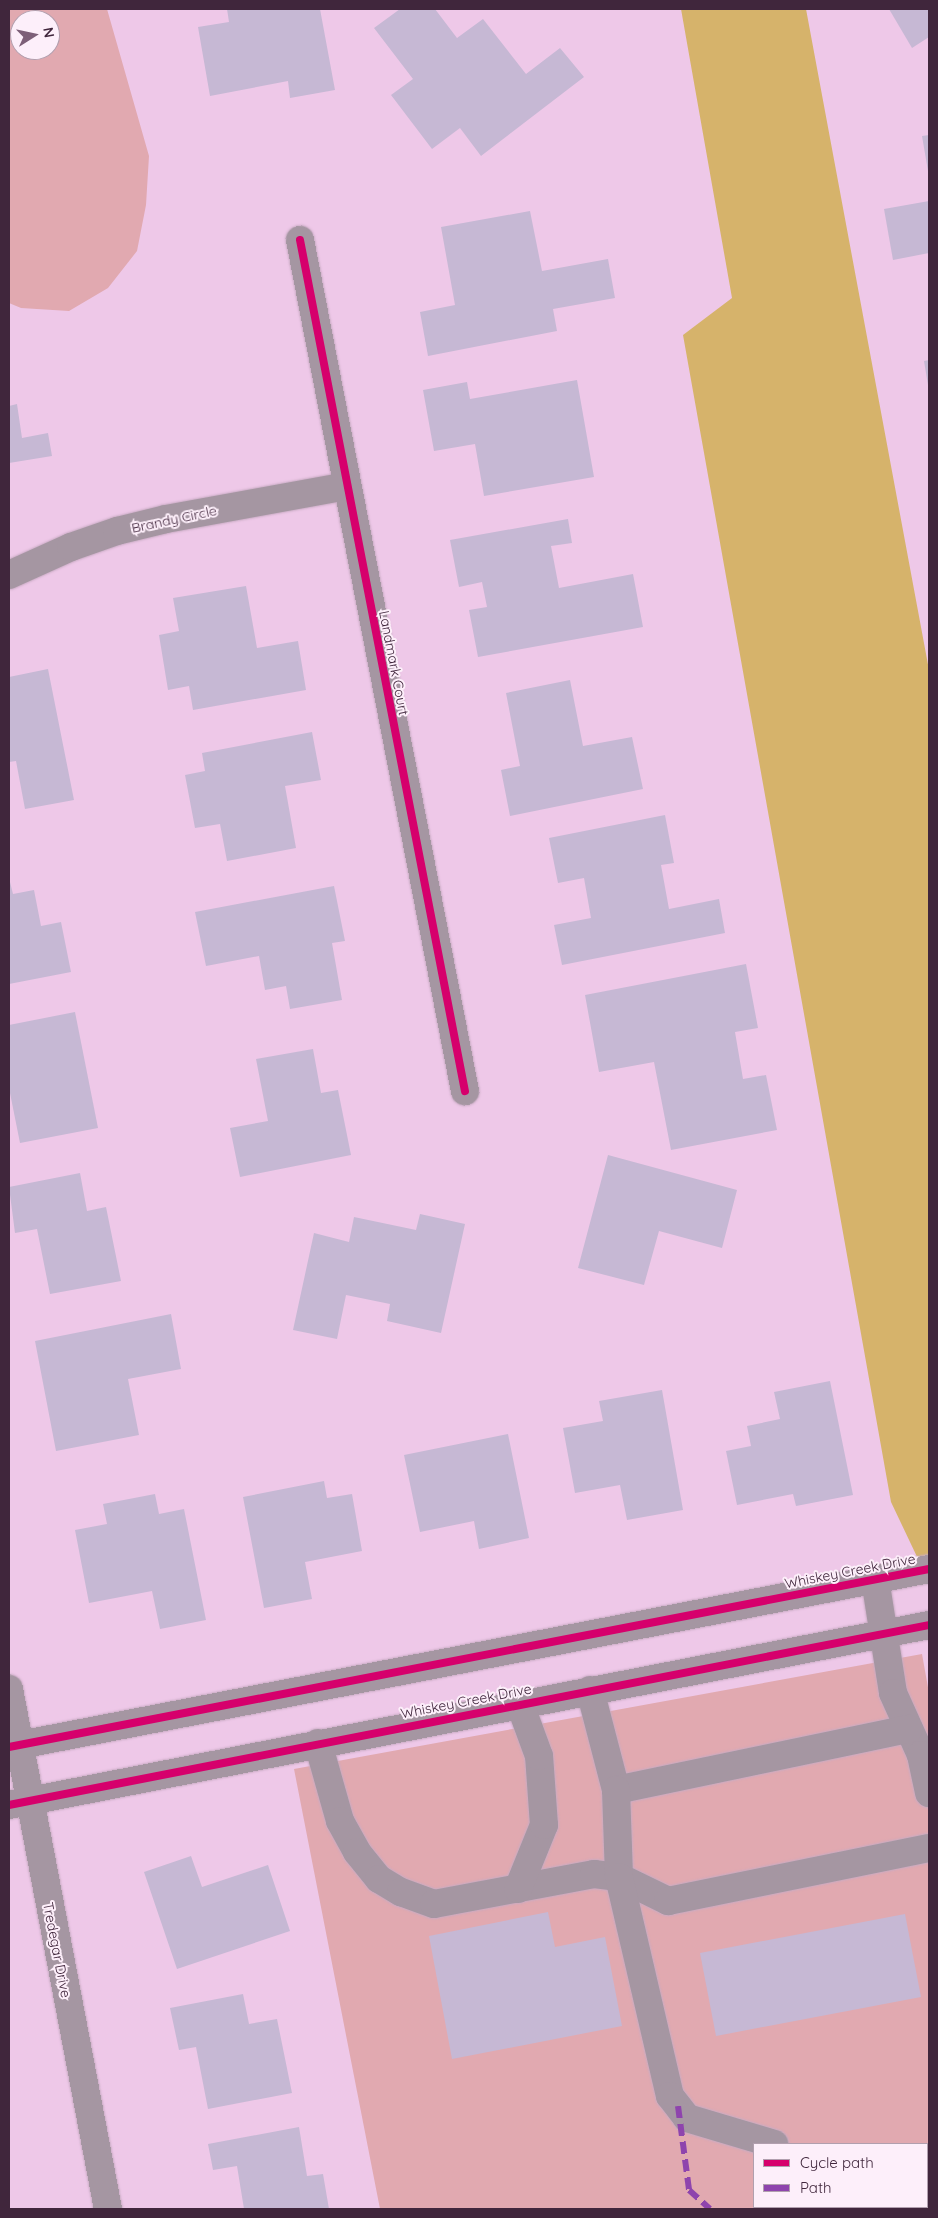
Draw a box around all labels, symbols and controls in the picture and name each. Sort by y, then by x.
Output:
north arrow [10,10,60,60]
text: N [39,26,59,39]
street label: Brandy Circle [130,502,218,536]
street label: Landmark Court [376,609,412,717]
street label: Whiskey Creek Drive [783,1550,917,1592]
street label: Whiskey Creek Drive [399,1680,533,1722]
street label: Tredegar Drive [40,1901,74,1999]
legend [753,2143,928,2208]
text: Cycle path [800,2153,874,2172]
text: Path [800,2178,832,2197]

